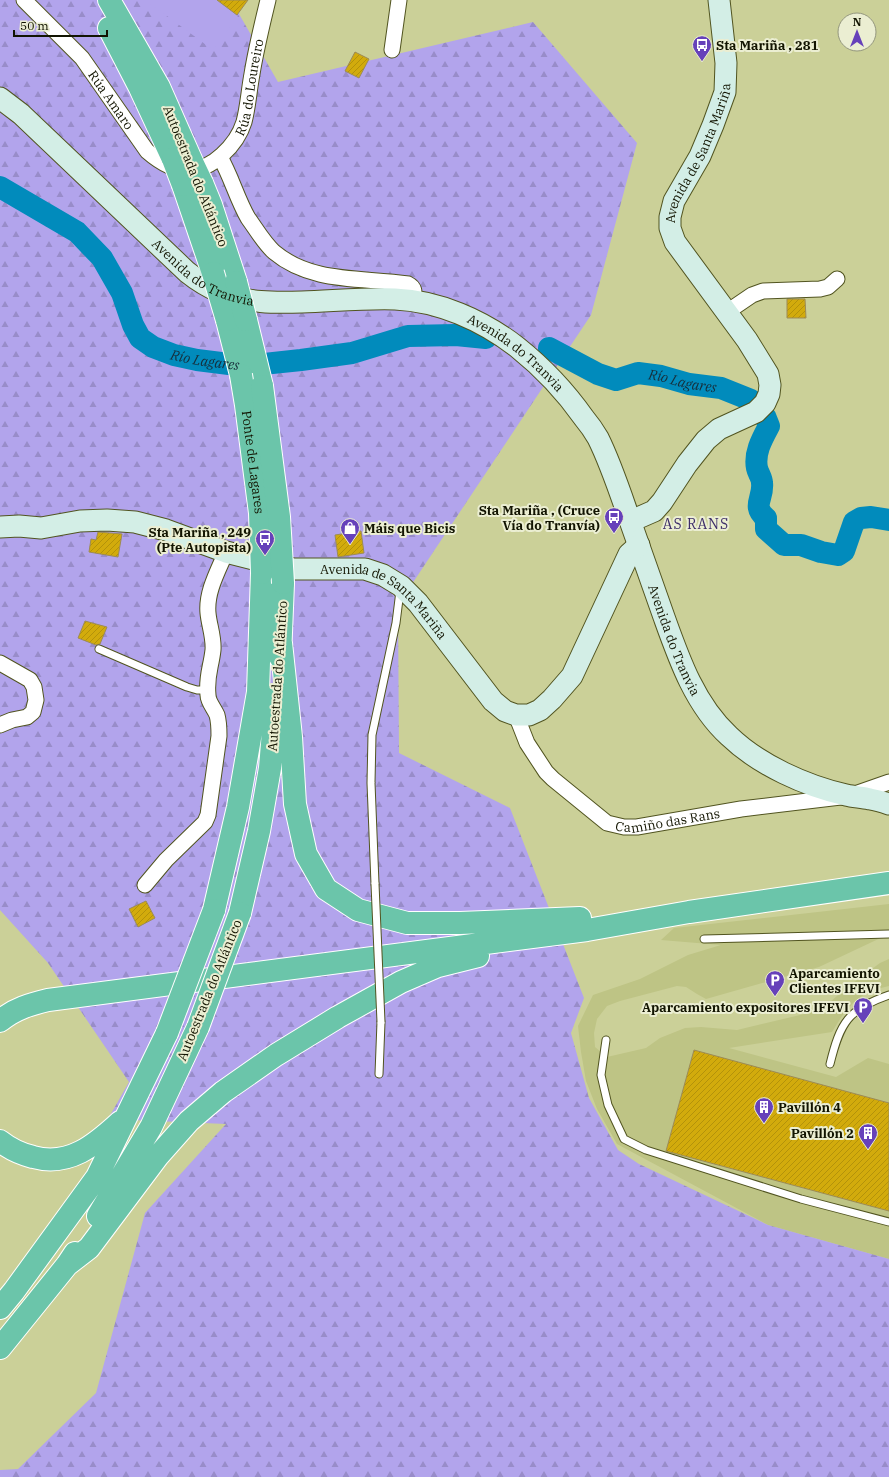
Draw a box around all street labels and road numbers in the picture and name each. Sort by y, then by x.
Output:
street label: Rúa do Loureiro [231,37,268,139]
street label: Rúa Amaro [84,67,137,133]
street label: Avenida de Santa Mariña [662,83,734,223]
street label: Autoestrada do Atlántico [159,103,232,249]
street label: Avenida do Tranvia [148,235,255,310]
street label: Avenida do Tranvia [465,310,567,395]
street label: Ponte de Lagares [238,409,268,515]
street label: Avenida de Santa Mariña [320,561,451,643]
street label: Avenida do Tranvia [644,582,704,699]
street label: Autoestrada do Atlántico [264,600,291,752]
street label: Camiño das Rans [614,805,721,837]
street label: Autoestrada do Atlántico [173,917,246,1063]

